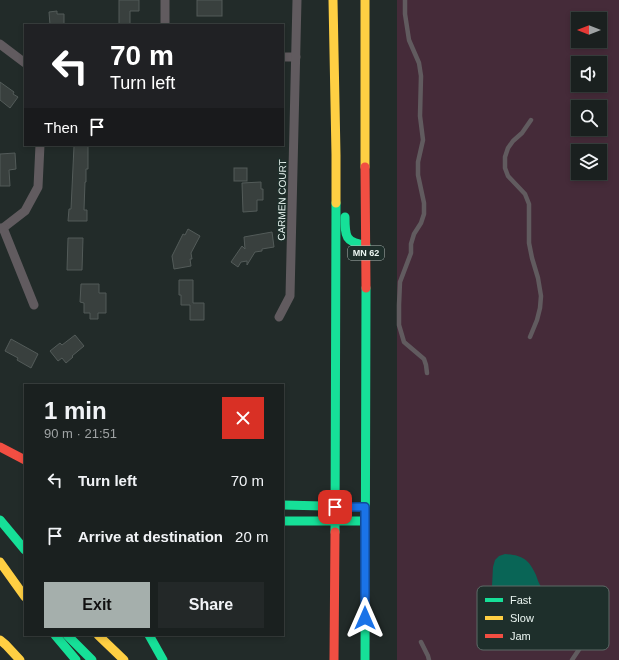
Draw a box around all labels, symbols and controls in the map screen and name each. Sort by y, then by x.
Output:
north arrow [571,12,607,48]
map controls [571,12,607,180]
icon: left [44,40,96,92]
text: 70 m [110,40,174,71]
button: sound [571,56,607,92]
text: Turn left [110,73,175,93]
button: search [571,100,607,136]
icon: arrive [86,116,108,138]
text: Then [44,119,78,136]
button: layers [571,144,607,180]
street label: CARMEN COURT [276,159,288,241]
road number: MN 62 [348,246,384,260]
text: 1 min [44,397,107,424]
button: close [222,397,264,439]
text: 90 m · 21:51 [44,426,117,441]
icon: left [44,469,66,491]
text: Turn left [78,472,137,489]
text: 70 m [231,472,264,489]
pin [318,490,352,524]
icon: arrive [324,496,346,518]
icon: arrive [44,525,66,547]
text: Arrive at destination [78,528,223,545]
text: 20 m [235,528,268,545]
button: Exit [44,582,150,628]
button: Share [158,582,264,628]
legend [477,586,609,650]
text: Fast [510,594,531,606]
position arrow [344,597,386,639]
text: Slow [510,612,534,624]
text: Jam [510,630,531,642]

